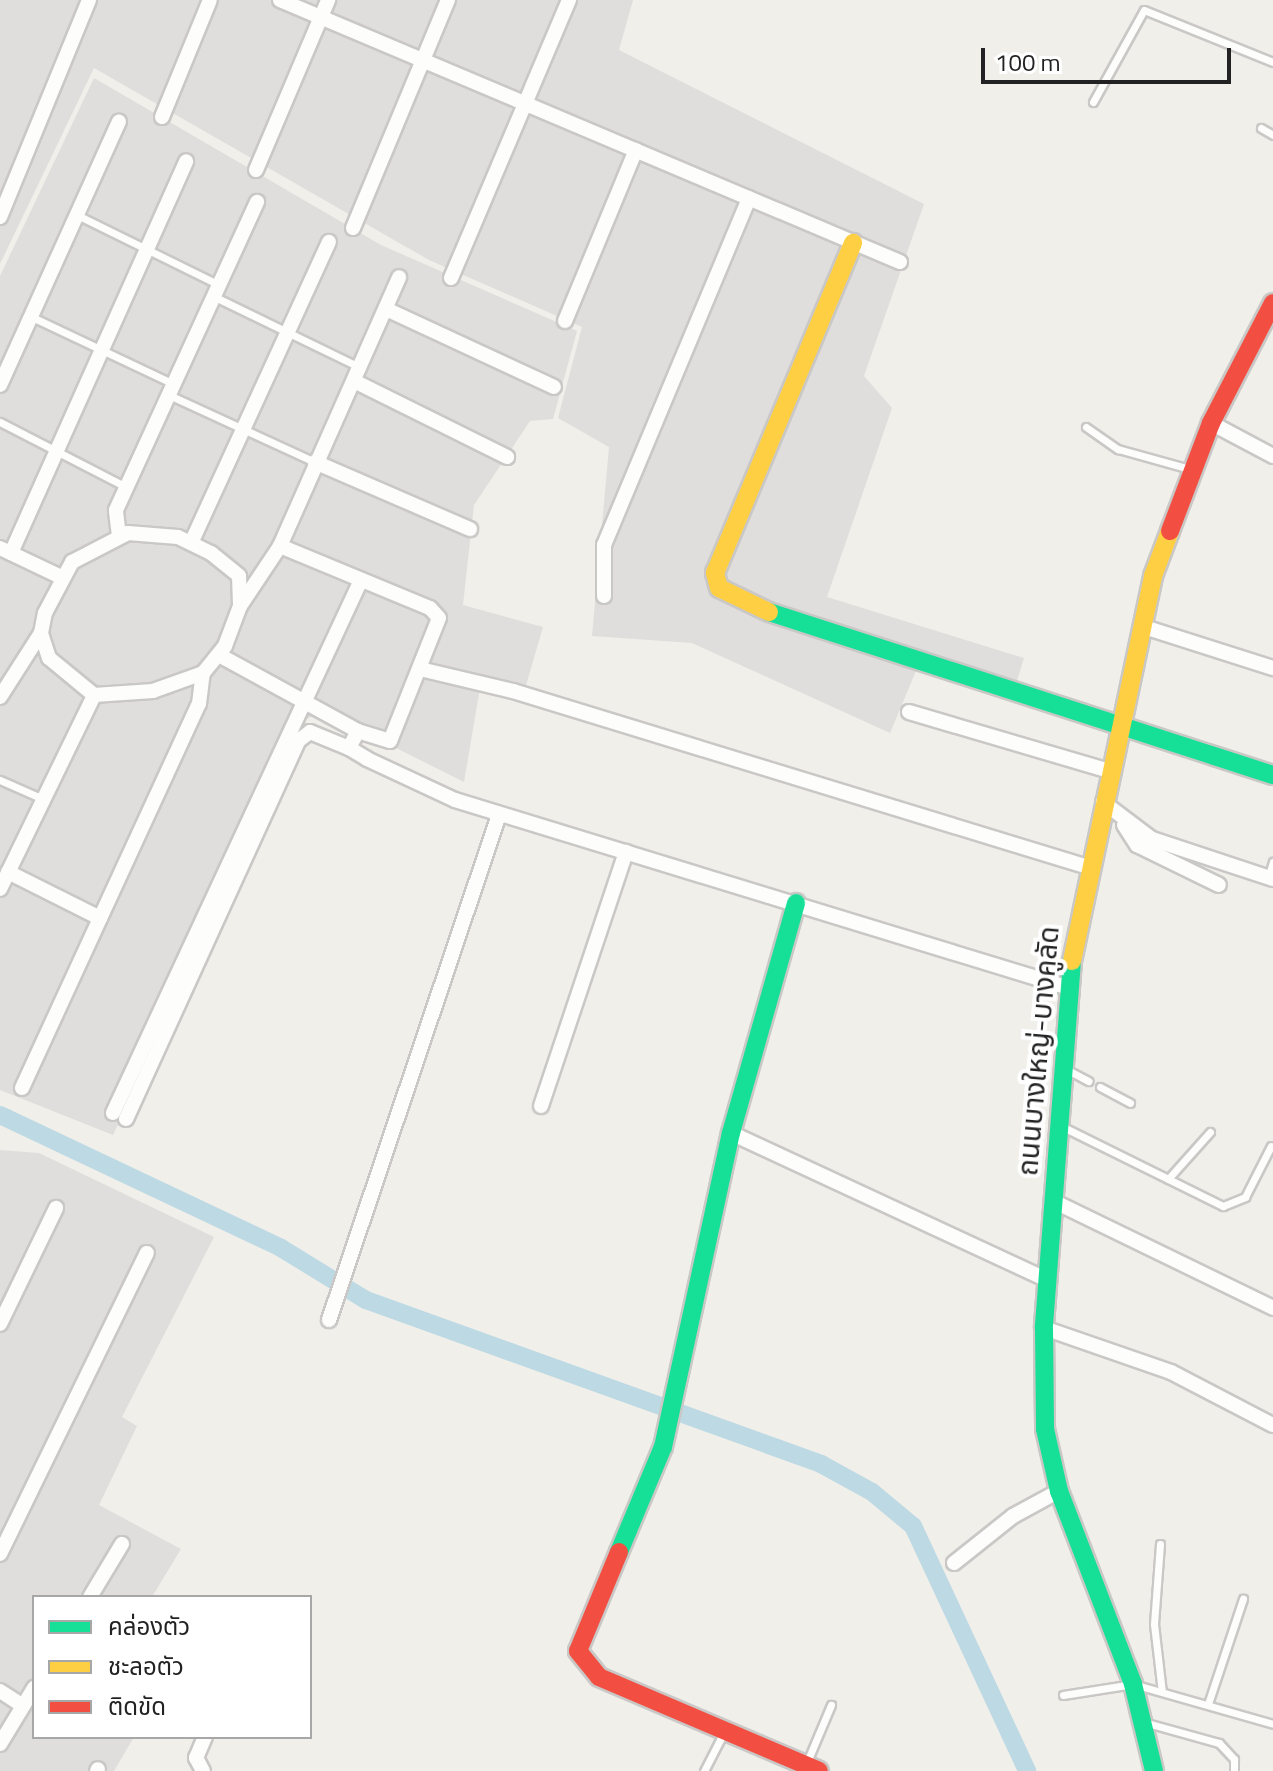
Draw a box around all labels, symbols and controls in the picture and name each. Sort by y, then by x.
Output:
scale bar [985,32,1235,82]
text: 100 m [995,44,1061,80]
street label: ถนนบางใหญ่-บางคูลัด [1010,925,1066,1177]
legend [32,1595,312,1739]
text: คล่องตัว [108,1608,190,1644]
text: ชะลอตัว [108,1648,184,1684]
text: ติดขัด [108,1688,166,1724]

